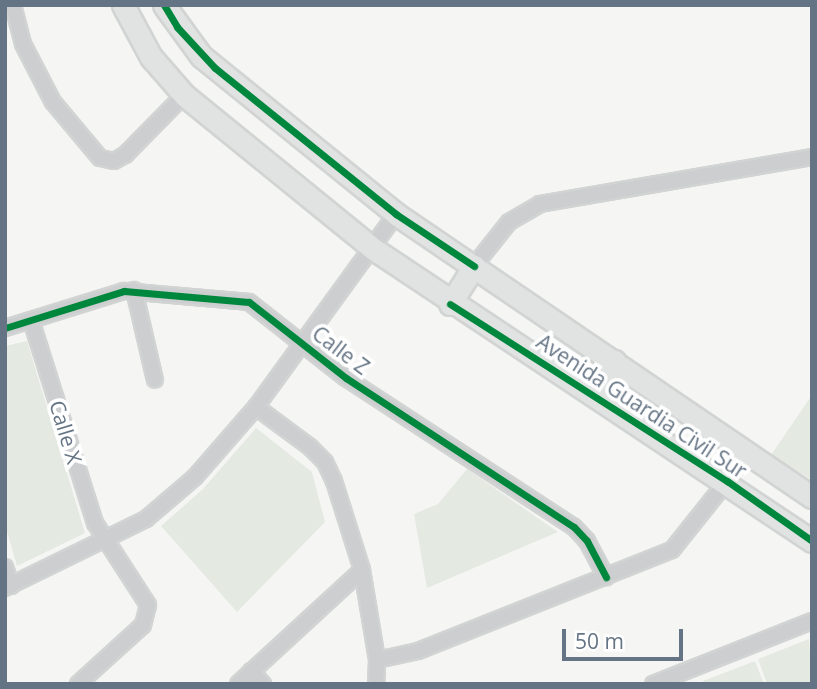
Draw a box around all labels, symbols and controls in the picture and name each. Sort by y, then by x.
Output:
street label: Calle Z [308,320,374,380]
street label: Avenida Guardia Civil Sur [532,329,752,483]
street label: Calle X [44,397,88,467]
scale bar [565,616,686,660]
text: 50 m [575,627,624,655]

